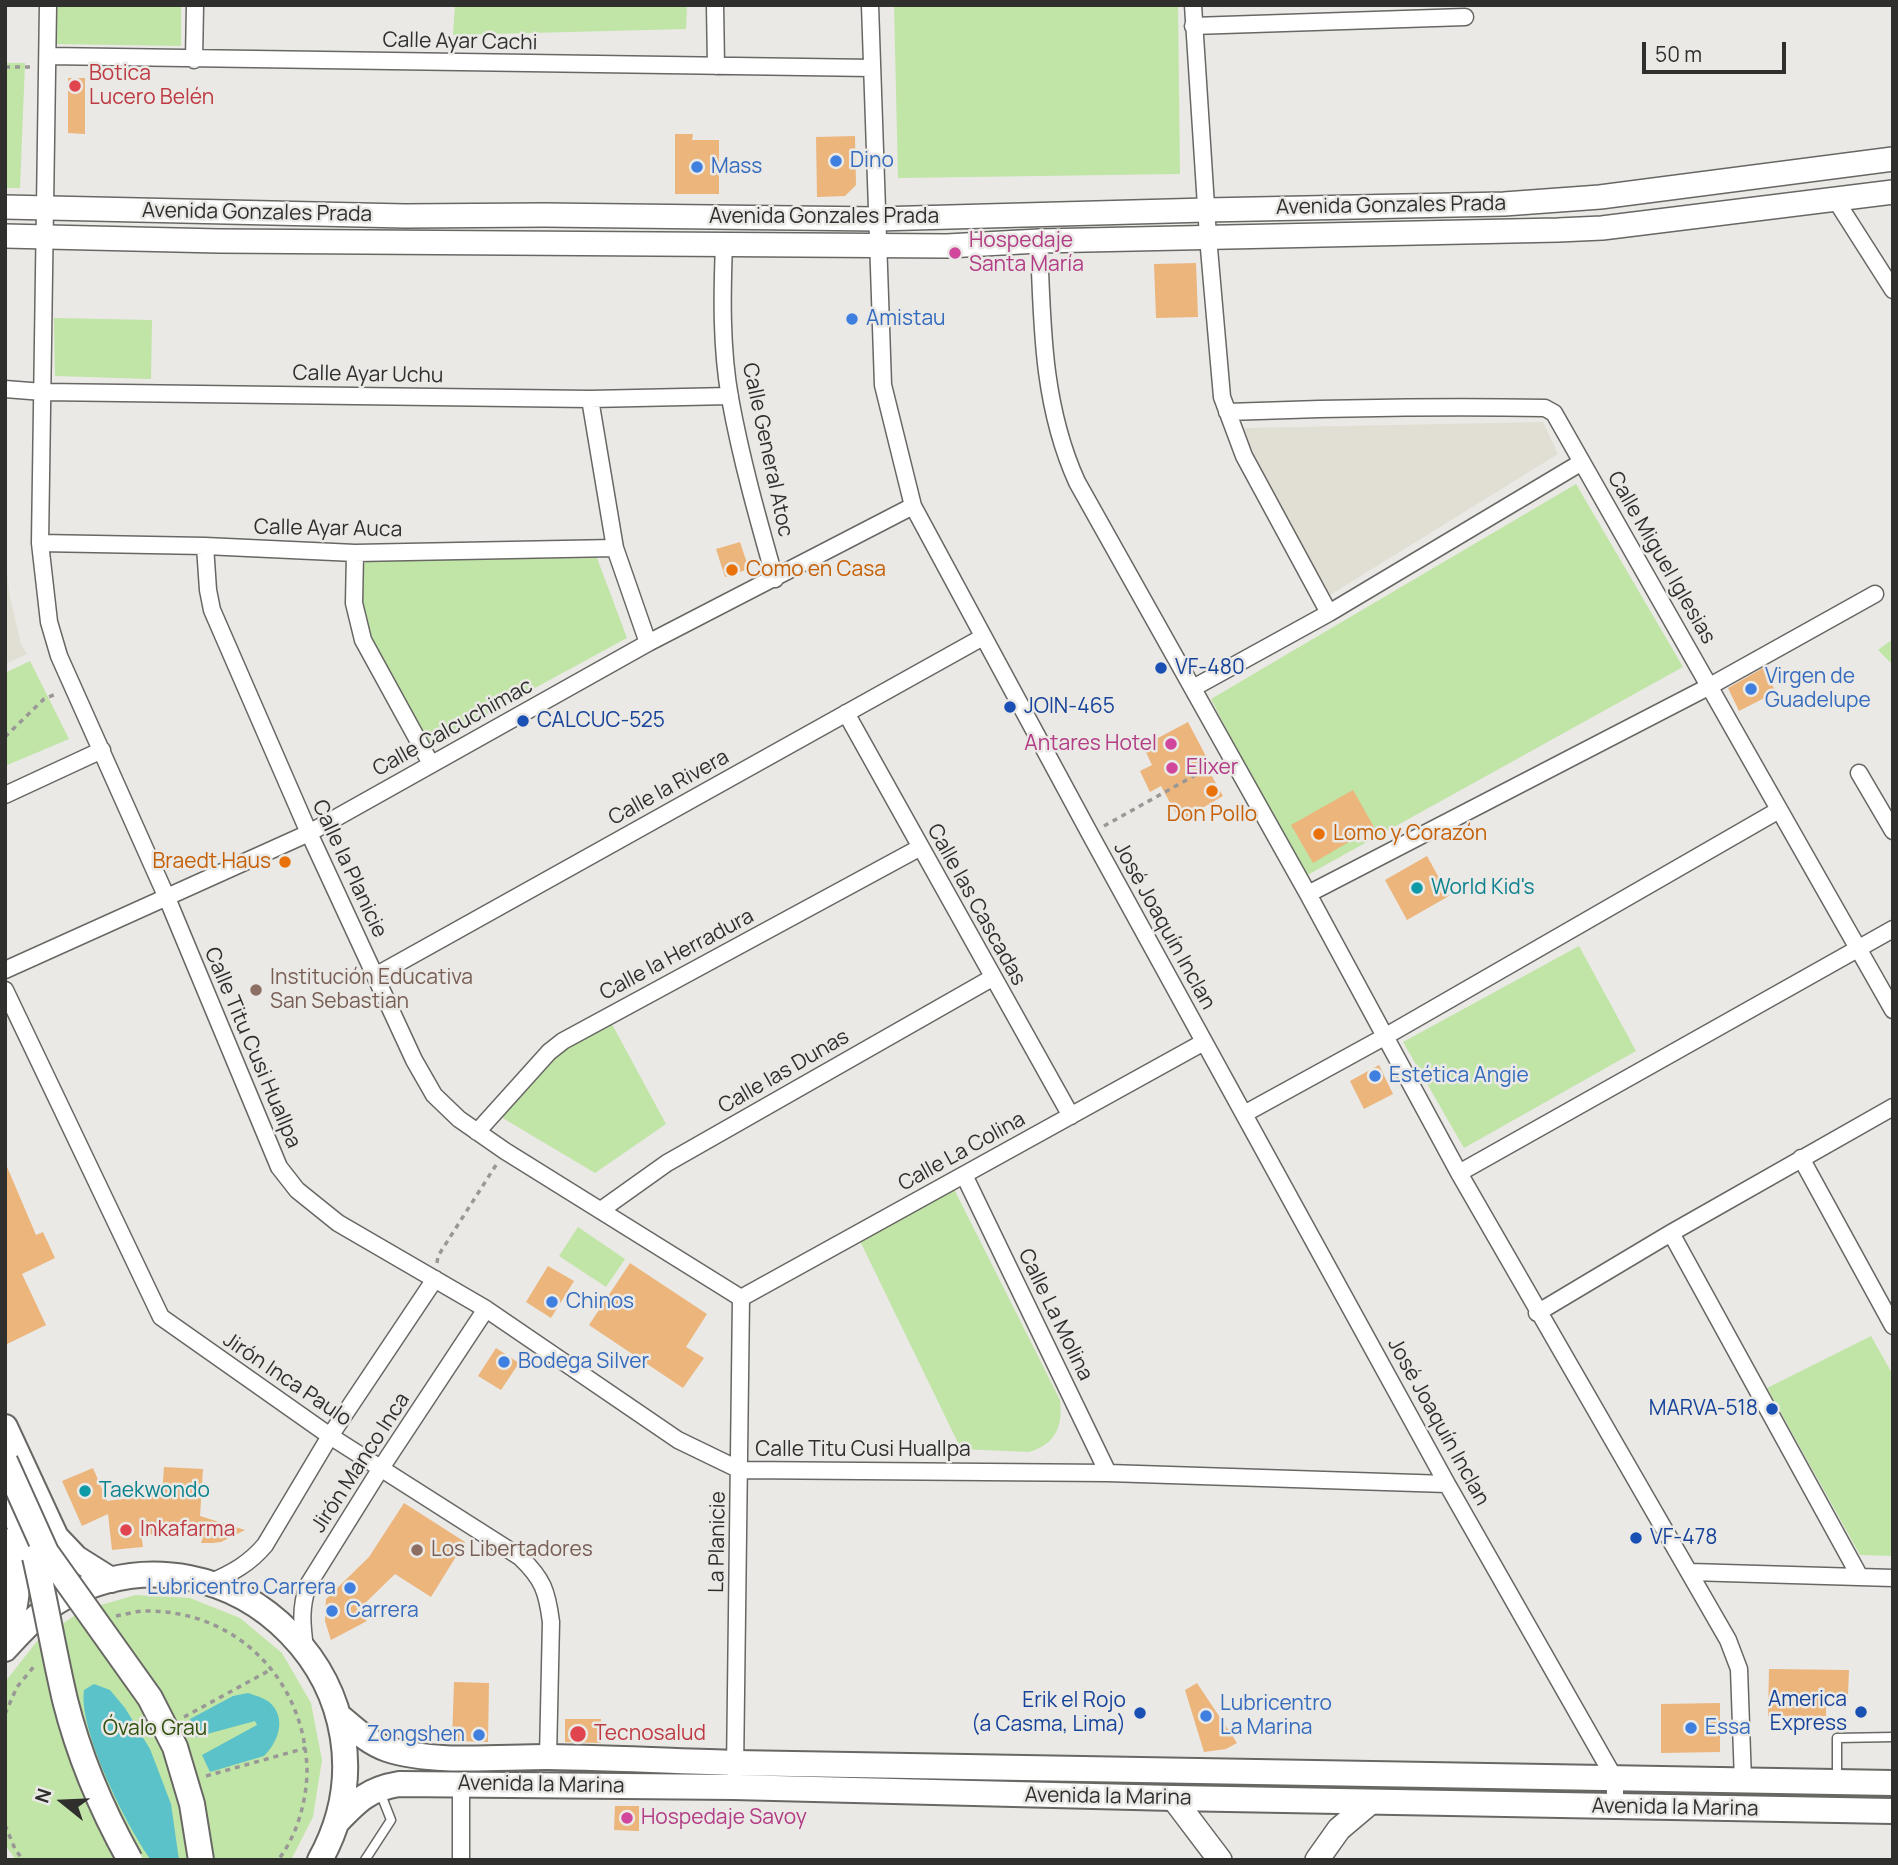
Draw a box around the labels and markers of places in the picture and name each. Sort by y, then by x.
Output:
place label: Botica Lucero Belén [89,61,214,111]
marker: Botica Lucero Belén [67,78,83,94]
place label: Dino [850,148,894,174]
marker: Dino [828,153,844,169]
place label: Mass [711,154,762,180]
marker: Mass [689,159,705,175]
place label: Hospedaje Santa María [969,228,1084,278]
marker: Hospedaje Santa María [947,245,963,261]
place label: Amistau [866,306,946,332]
marker: Amistau [844,311,860,327]
place label: Como en Casa [746,557,886,583]
marker: Como en Casa [724,562,740,578]
place label: VF-480 [1175,655,1245,681]
marker: VF-480 [1153,660,1169,676]
place label: Virgen de Guadelupe [1765,664,1871,714]
marker: Virgen de Guadelupe [1743,681,1759,697]
place label: JOIN-465 [1024,694,1115,720]
marker: JOIN-465 [1002,699,1018,715]
place label: CALCUC-525 [537,708,665,734]
marker: CALCUC-525 [515,713,531,729]
place label: Antares Hotel [1024,731,1157,757]
marker: Antares Hotel [1163,736,1179,752]
place label: Elixer [1186,755,1238,781]
marker: Elixer [1164,760,1180,776]
marker: Don Pollo [1204,783,1220,799]
place label: Don Pollo [1167,802,1257,828]
place label: Lomo y Corazón [1333,821,1487,847]
marker: Lomo y Corazón [1311,826,1327,842]
place label: Braedt Haus [152,849,271,875]
marker: Braedt Haus [277,854,293,870]
place label: World Kid's [1431,875,1535,901]
marker: World Kid's [1409,880,1425,896]
place label: Institución Educativa San Sebastian [270,965,473,1015]
marker: Institución Educativa San Sebastian [248,982,264,998]
place label: Estética Angie [1389,1063,1529,1089]
marker: Estética Angie [1367,1068,1383,1084]
place label: Chinos [566,1289,634,1315]
marker: Chinos [544,1294,560,1310]
place label: Bodega Silver [518,1349,649,1375]
marker: Bodega Silver [496,1354,512,1370]
place label: MARVA-518 [1649,1396,1758,1422]
marker: MARVA-518 [1764,1401,1780,1417]
place label: Taekwondo [99,1478,210,1504]
marker: Taekwondo [77,1483,93,1499]
place label: Inkafarma [140,1517,235,1543]
marker: Inkafarma [118,1522,134,1538]
place label: VF-478 [1650,1525,1717,1551]
marker: VF-478 [1628,1530,1644,1546]
place label: Los Libertadores [431,1537,593,1563]
marker: Los Libertadores [409,1542,425,1558]
place label: Lubricentro Carrera [147,1575,336,1601]
marker: Lubricentro Carrera [342,1580,358,1596]
place label: Carrera [346,1598,419,1624]
marker: Carrera [324,1603,340,1619]
place label: America Express [1768,1687,1847,1737]
place label: Erik el Rojo (a Casma, Lima) [971,1688,1126,1738]
place label: Lubricentro La Marina [1220,1691,1332,1741]
marker: America Express [1853,1704,1869,1720]
marker: Erik el Rojo (a Casma, Lima) [1132,1705,1148,1721]
marker: Lubricentro La Marina [1198,1708,1214,1724]
place label: Essa [1705,1715,1751,1741]
marker: Essa [1683,1720,1699,1736]
place label: Tecnosalud [594,1721,706,1747]
place label: Zongshen [367,1722,465,1748]
marker: Tecnosalud [568,1724,588,1744]
marker: Zongshen [471,1727,487,1743]
place label: Hospedaje Savoy [641,1805,807,1831]
marker: Hospedaje Savoy [619,1810,635,1826]

